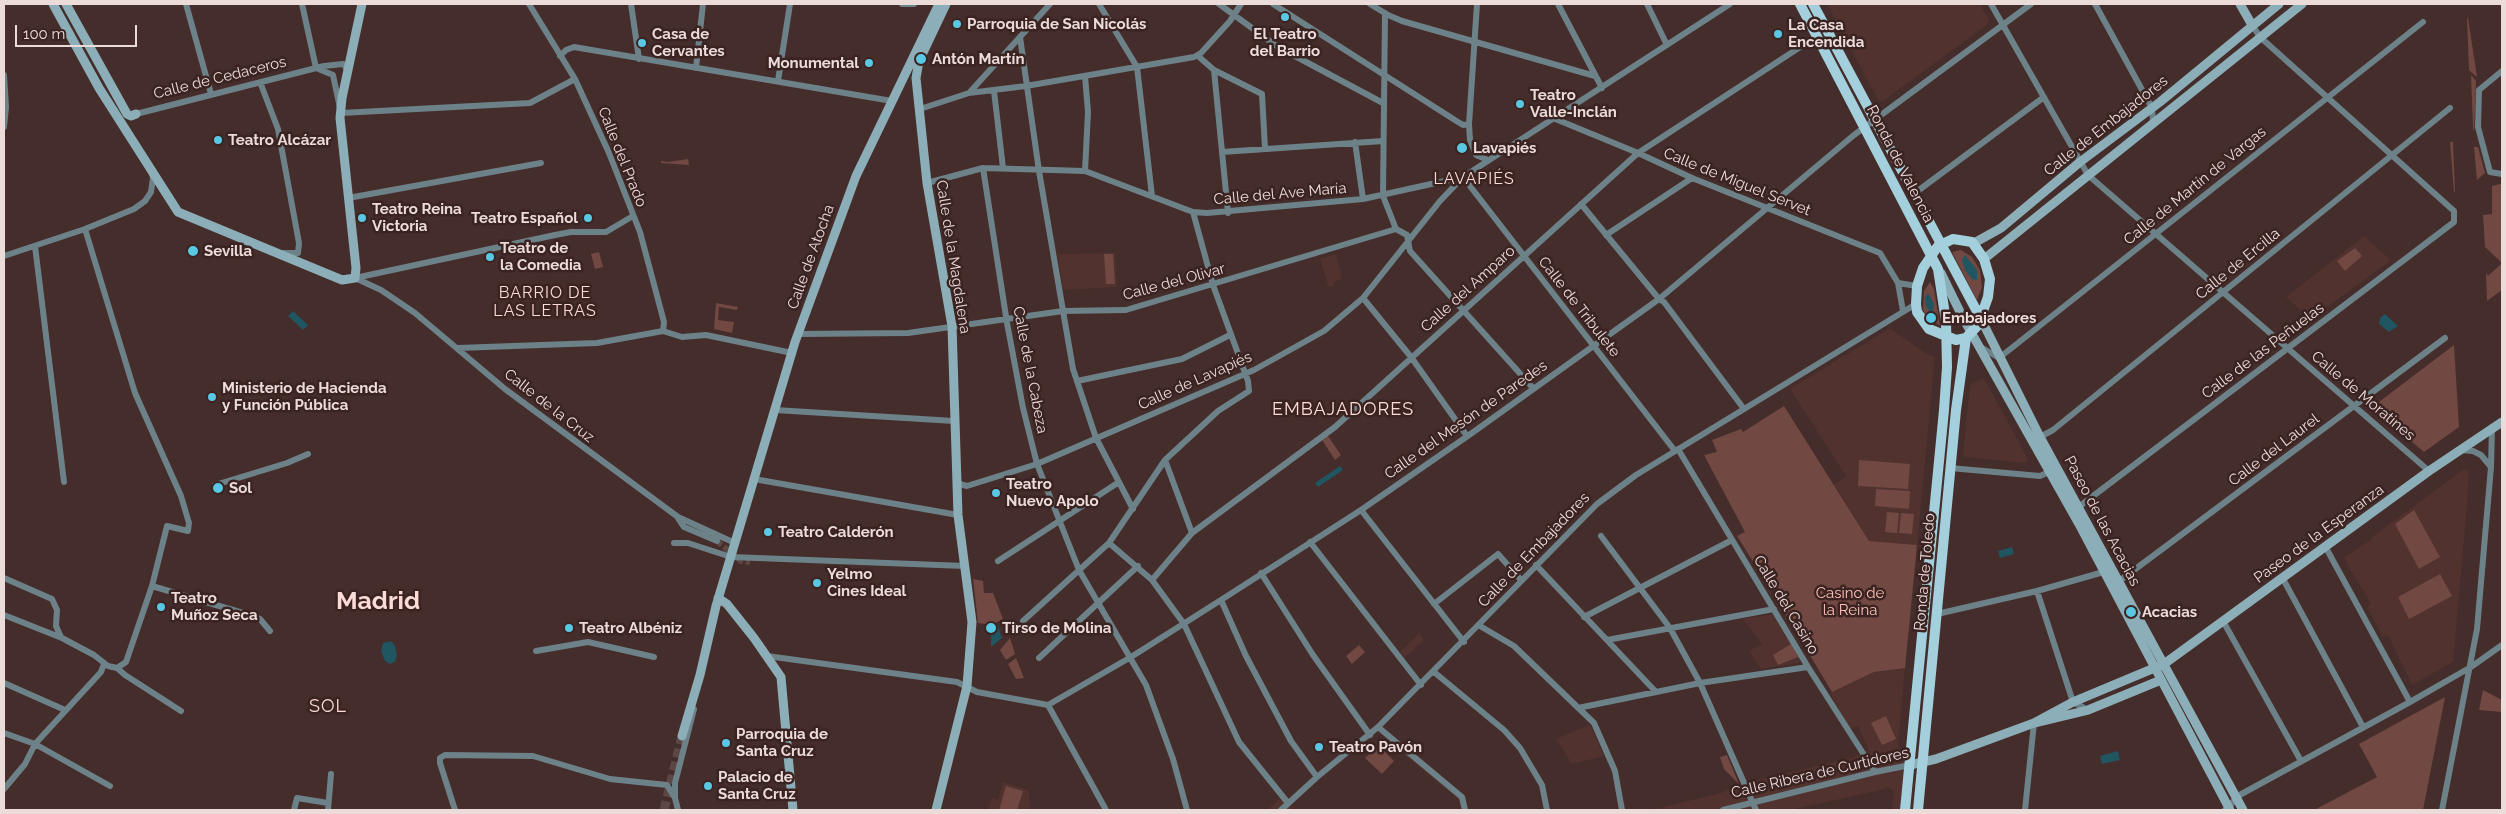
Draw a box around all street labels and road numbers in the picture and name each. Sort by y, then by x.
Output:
street label: Calle de Cedaceros [152,53,288,103]
street label: Calle de Embajadores [2040,72,2172,180]
street label: Ronda de Valencia [1863,102,1937,226]
street label: Calle del Prado [594,104,650,210]
street label: Calle de Martín de Vargas [2120,123,2270,249]
street label: Calle de Miguel Servet [1661,144,1813,220]
street label: Calle de la Magdalena [932,179,974,335]
street label: Calle del Ave María [1213,179,1347,209]
street label: Calle de Atocha [784,202,838,312]
street label: Calle de Ercilla [2192,225,2284,303]
street label: Calle del Amparo [1417,242,1519,336]
street label: Calle de Tribulete [1534,253,1624,361]
street label: Calle del Olivar [1121,260,1227,304]
street label: Calle de las Peñuelas [2198,299,2328,403]
street label: Calle de la Cabeza [1009,305,1051,435]
street label: Calle de Moratines [2308,347,2418,445]
street label: Calle de Lavapiés [1135,348,1255,414]
street label: Calle del Mesón de Paredes [1381,357,1551,483]
street label: Calle de la Cruz [500,365,598,447]
street label: Calle del Laurel [2225,410,2323,490]
street label: Paseo de las Acacias [2060,453,2144,589]
street label: Paseo de la Esperanza [2250,481,2388,587]
street label: Calle de Embajadores [1475,489,1593,611]
street label: Ronda de Toledo [1911,512,1939,632]
street label: Calle del Casino [1749,552,1823,658]
street label: Calle Ribera de Curtidores [1730,744,1910,802]

